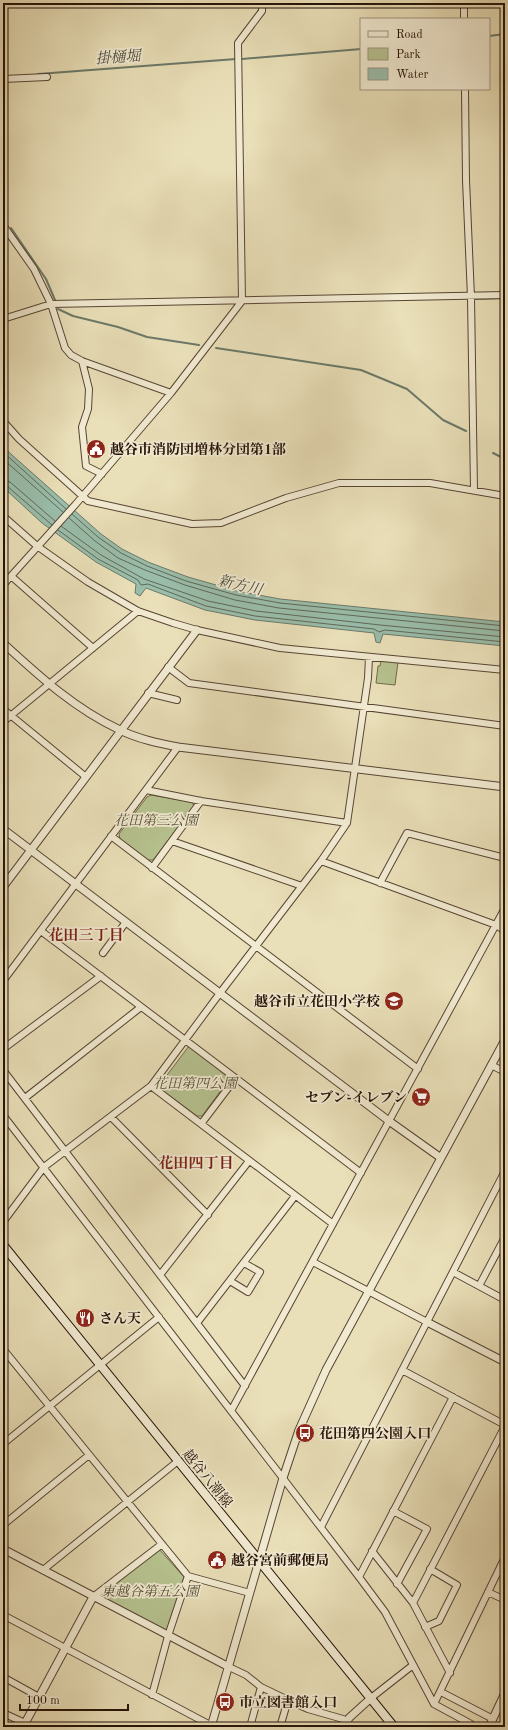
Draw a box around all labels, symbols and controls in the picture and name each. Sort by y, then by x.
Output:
legend [360,18,490,90]
text: Road [396,29,423,41]
water label: 掛樋堀 [95,47,144,68]
text: Park [396,49,421,61]
text: Water [396,69,429,81]
public building icon: 越谷市消防団増林分団第1部 [85,438,107,460]
place label: 越谷市消防団増林分団第1部 [110,442,286,457]
water label: 新方川 [216,572,266,599]
park label: 花田第三公園 [114,813,200,828]
district label: 花田三丁目 [48,927,124,944]
school or university icon: 越谷市立花田小学校 [383,990,405,1012]
place label: 越谷市立花田小学校 [254,994,380,1009]
park label: 花田第四公園 [153,1076,239,1091]
supermarket icon: セブン-イレブン [410,1086,432,1108]
place label: セブン-イレブン [305,1090,407,1105]
district label: 花田四丁目 [158,1155,234,1172]
restaurant icon: さん天 [74,1307,96,1329]
place label: さん天 [99,1311,141,1326]
bus stop icon: 花田第四公園入口 [294,1422,316,1444]
place label: 花田第四公園入口 [319,1426,431,1441]
street label: 越谷八潮線 [180,1446,235,1510]
public building icon: 越谷宮前郵便局 [206,1549,228,1571]
place label: 越谷宮前郵便局 [231,1552,329,1568]
park label: 東越谷第五公園 [101,1584,201,1599]
scale bar [20,1686,128,1712]
bus stop icon: 市立図書館入口 [214,1691,236,1713]
text: 100 m [26,1695,60,1707]
place label: 市立図書館入口 [239,1695,337,1710]

